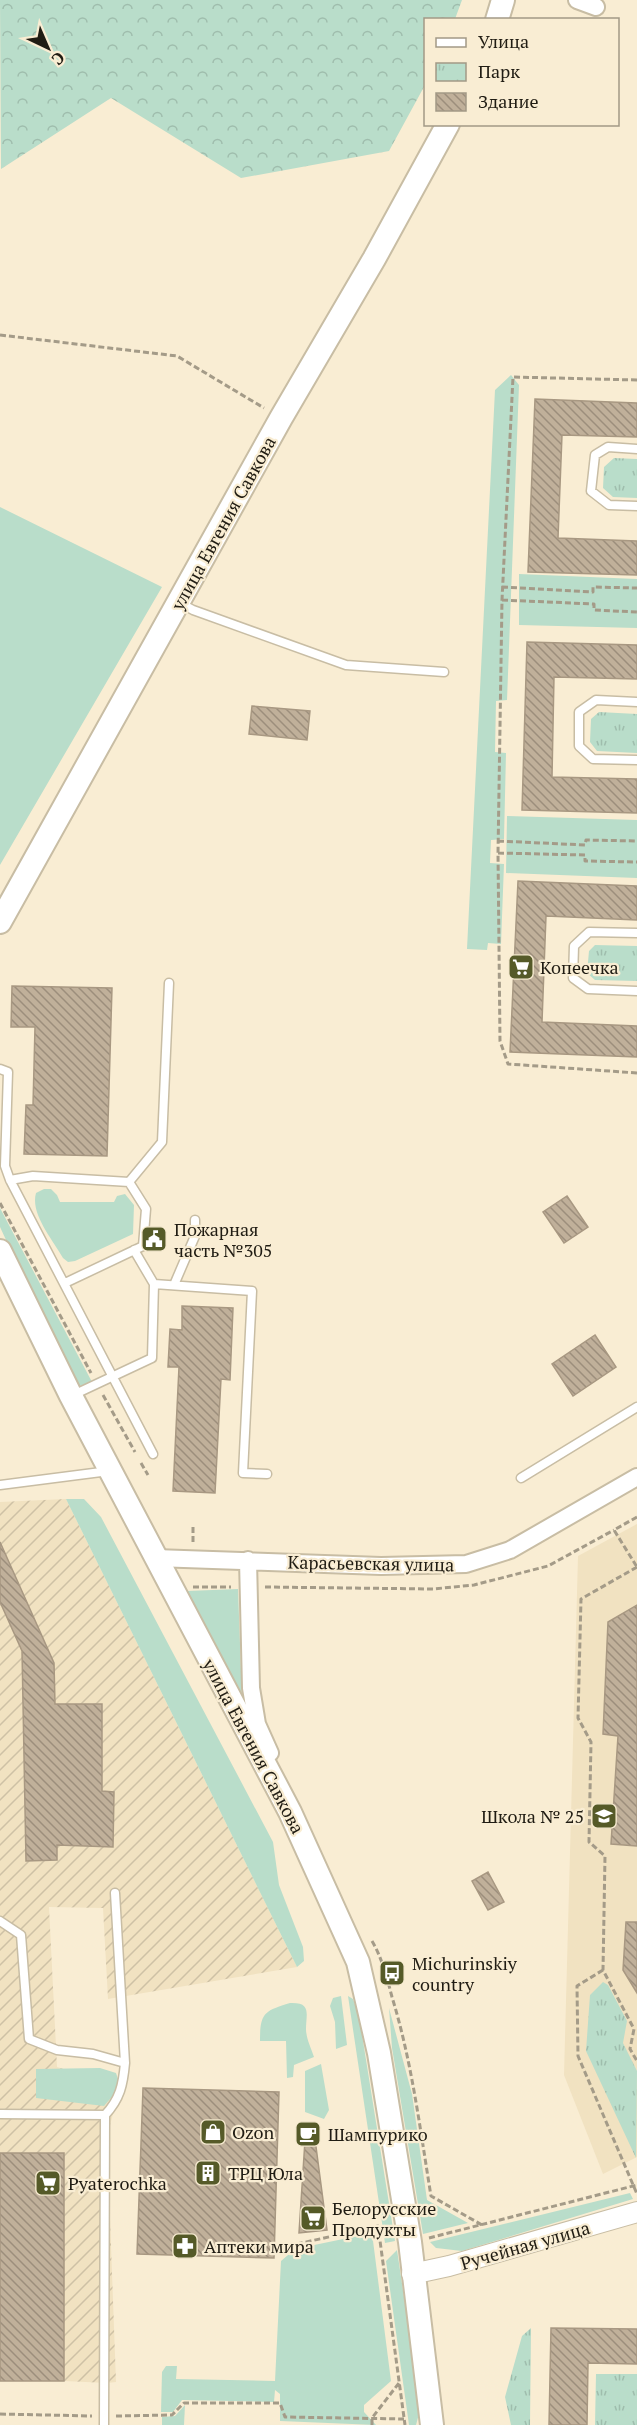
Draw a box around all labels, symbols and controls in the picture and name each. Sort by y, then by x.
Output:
north arrow [18,18,78,78]
legend [424,18,619,126]
text: Улица [478,29,529,53]
text: С [47,47,70,70]
text: Парк [478,59,520,83]
text: Здание [478,89,538,113]
street label: улица Евгения Савкова [165,432,281,615]
supermarket icon: Копеечка [506,952,536,982]
place label: Копеечка [540,955,619,979]
place label: Пожарная часть №305 [174,1217,272,1262]
public building icon: Пожарная часть №305 [139,1224,169,1254]
street label: Карасьевская улица [287,1550,455,1576]
street label: улица Евгения Савкова [197,1653,310,1838]
school or university icon: Школа № 25 [589,1801,619,1831]
place label: Школа № 25 [481,1804,584,1828]
place label: Michurinskiy country [412,1951,518,1996]
bus stop icon: Michurinskiy country [377,1958,407,1988]
shop icon: Ozon [198,2117,228,2147]
cafe icon: Шампурико [293,2119,323,2149]
place label: Ozon [232,2120,275,2144]
place label: Шампурико [328,2122,428,2146]
building icon: ТРЦ Юла [193,2158,223,2188]
place label: ТРЦ Юла [228,2161,303,2185]
supermarket icon: Pyaterochka [33,2168,63,2198]
place label: Pyaterochka [68,2171,167,2195]
place label: Белорусские Продукты [332,2196,436,2241]
supermarket icon: Белорусские Продукты [298,2203,328,2233]
street label: Ручейная улица [457,2215,593,2275]
pharmacy icon: Аптеки мира [170,2231,200,2261]
place label: Аптеки мира [204,2234,314,2258]

